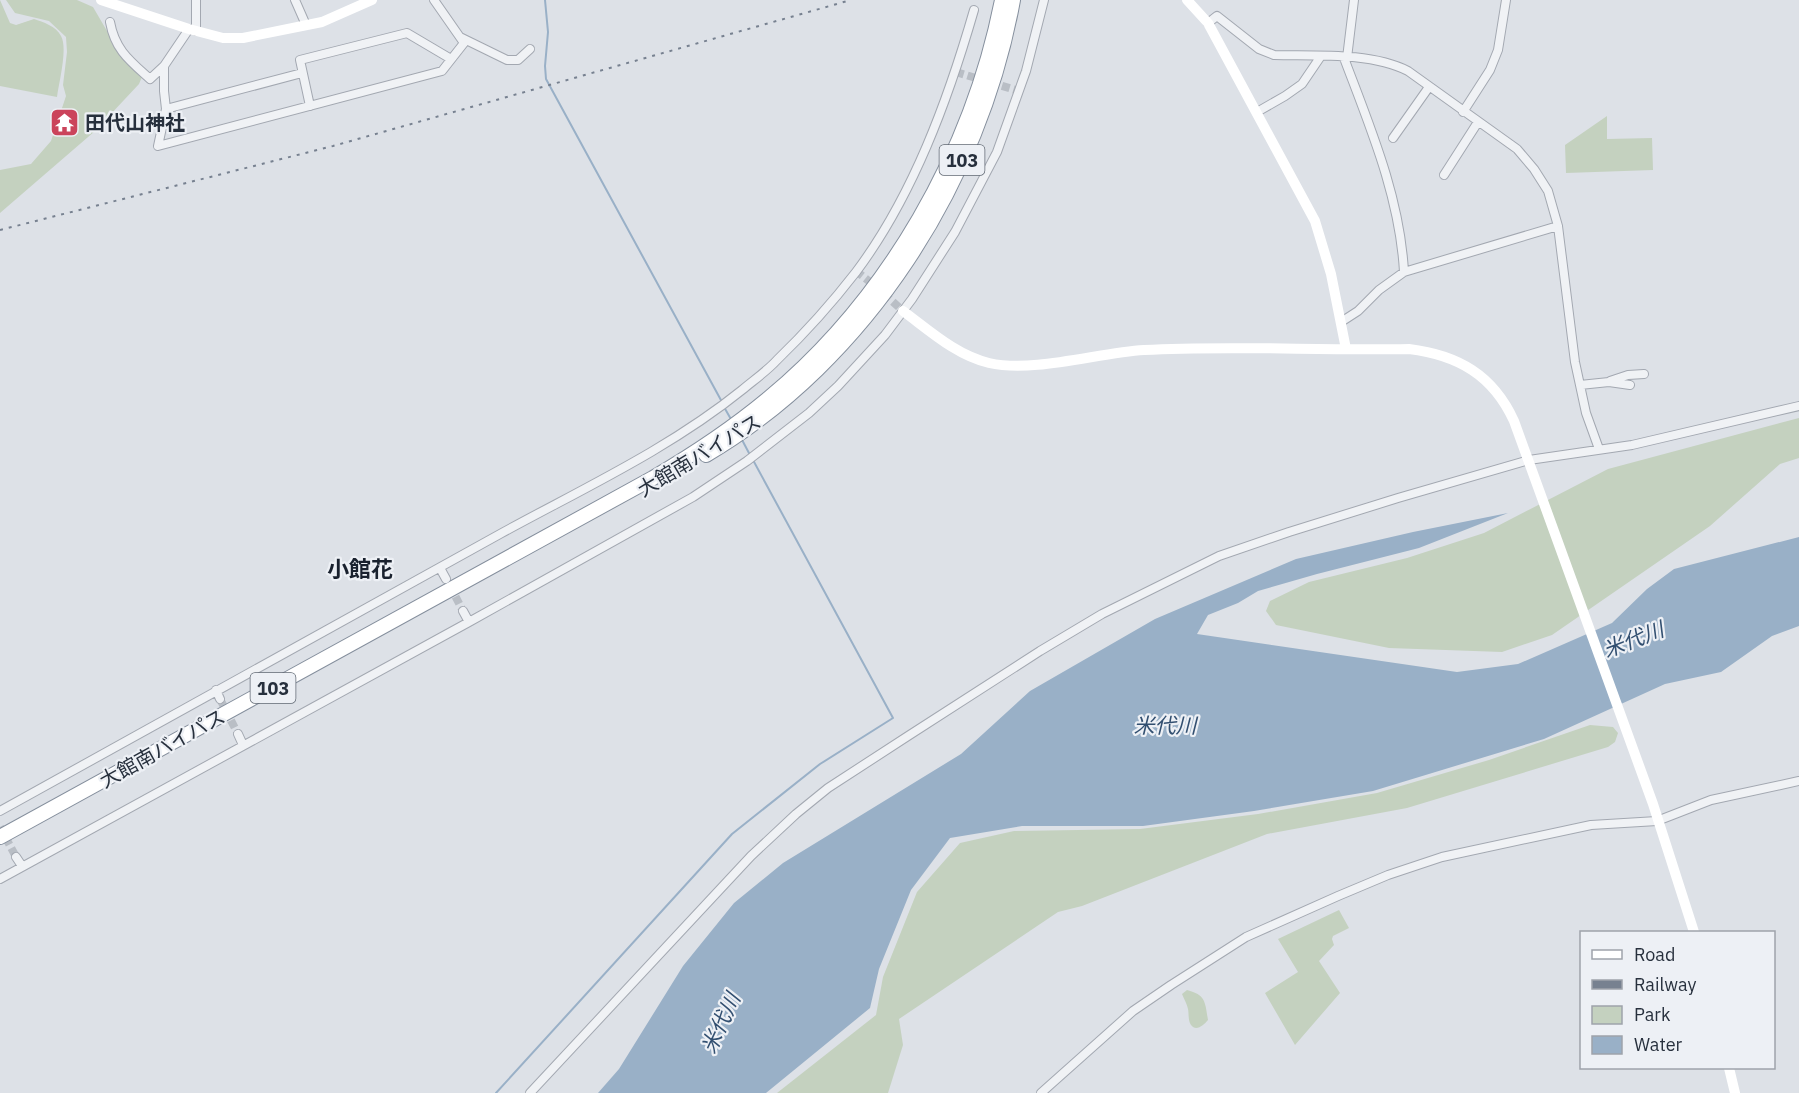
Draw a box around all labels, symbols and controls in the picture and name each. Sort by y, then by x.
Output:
temple icon: 田代山神社 [48,106,80,138]
place label: 田代山神社 [85,109,185,136]
road number: 103 [940,145,984,175]
street label: 大館南バイパス [632,407,766,503]
district label: 小館花 [327,554,393,583]
water label: 米代川 [1599,614,1669,663]
road number: 103 [250,673,296,703]
street label: 大館南バイパス [94,702,230,794]
water label: 米代川 [1134,711,1198,739]
legend [1580,931,1775,1069]
text: Road [1634,943,1675,966]
text: Railway [1634,973,1696,996]
water label: 米代川 [694,987,747,1057]
text: Park [1634,1003,1671,1026]
text: Water [1634,1033,1683,1056]

